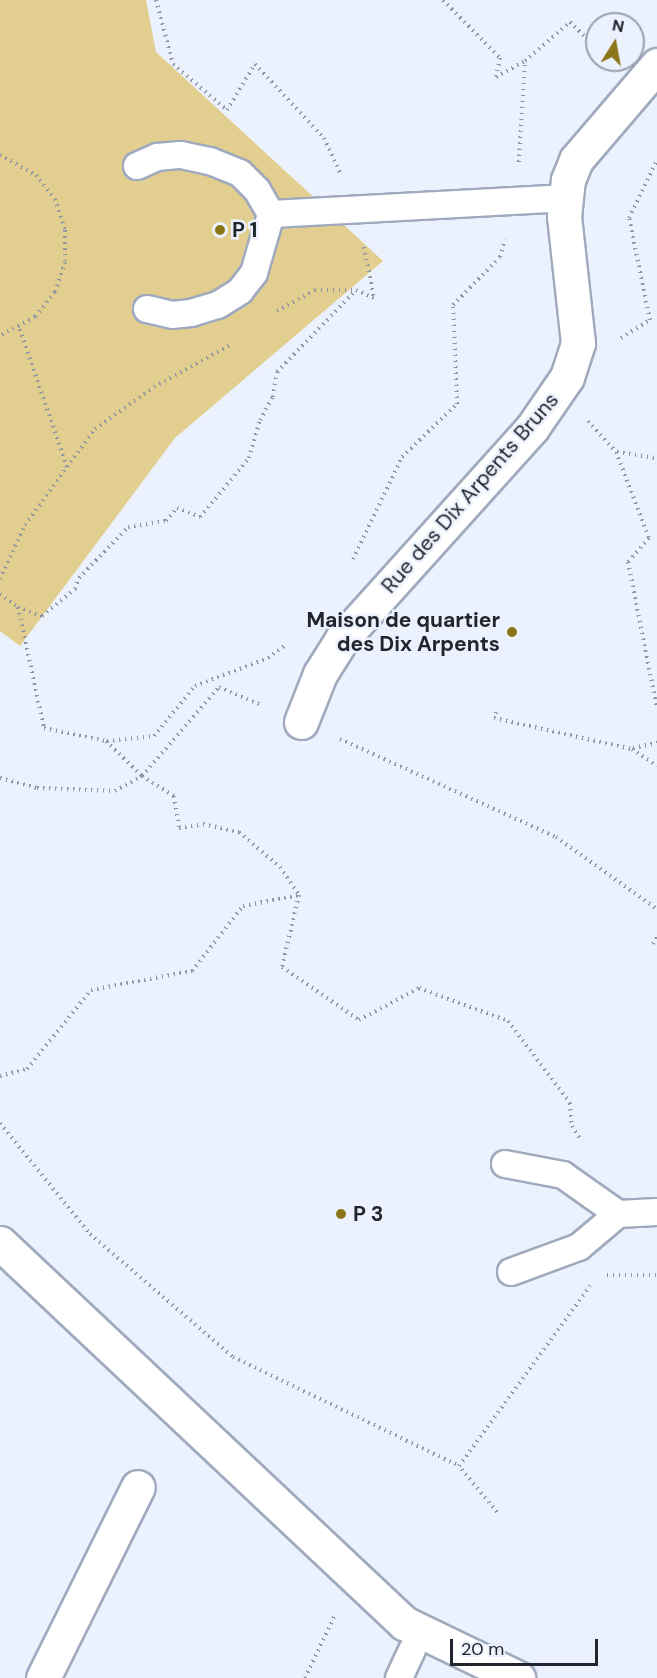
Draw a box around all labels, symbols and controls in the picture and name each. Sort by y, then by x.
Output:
north arrow [585,12,645,72]
text: N [610,14,626,37]
place label: P 1 [232,217,257,243]
marker: P 1 [213,223,227,237]
street label: Rue des Dix Arpents Bruns [376,388,564,598]
place label: Maison de quartier des Dix Arpents [306,607,500,657]
marker: Maison de quartier des Dix Arpents [505,625,519,639]
place label: P 3 [353,1201,383,1227]
marker: P 3 [334,1207,348,1221]
scale bar [453,1627,602,1665]
text: 20 m [461,1637,504,1661]

